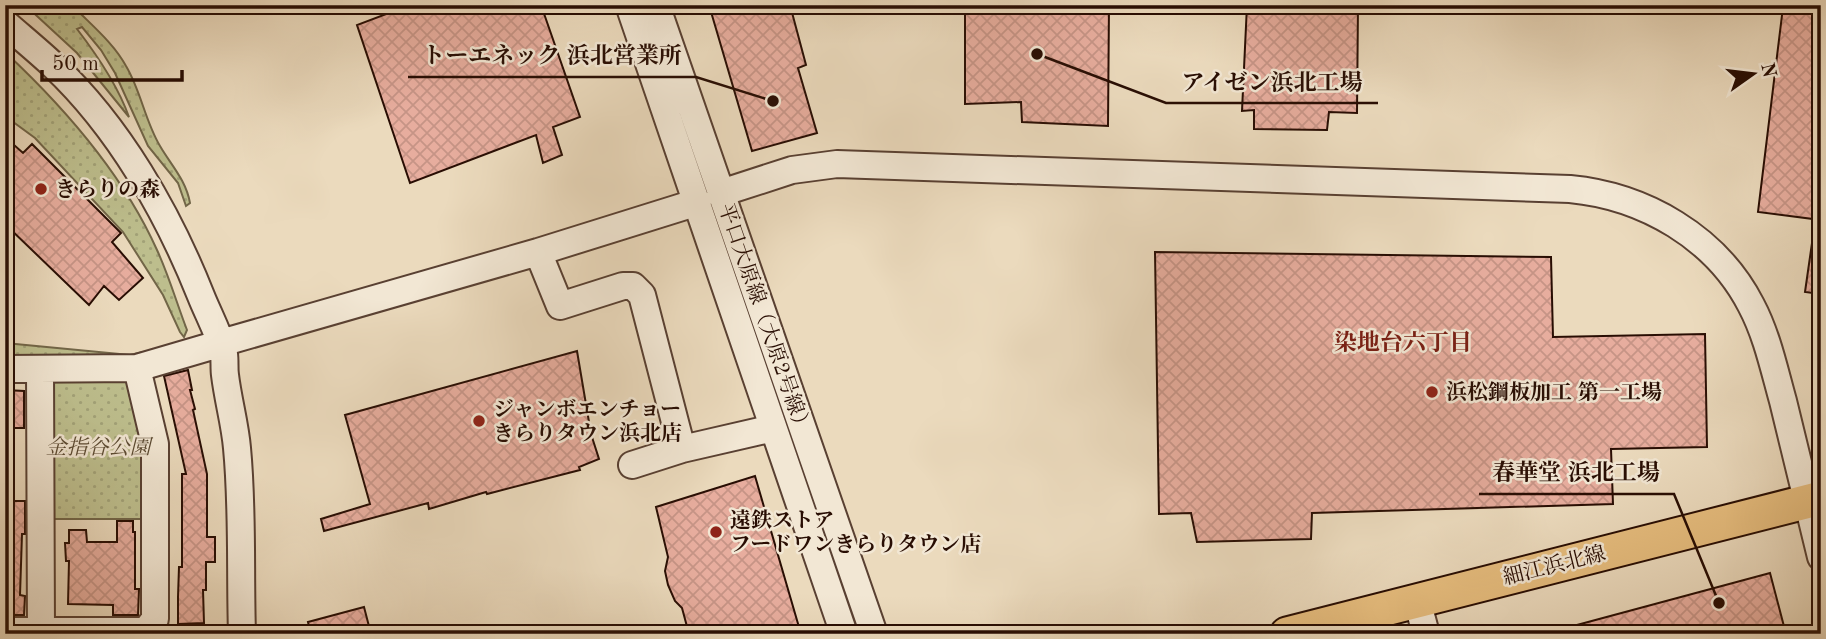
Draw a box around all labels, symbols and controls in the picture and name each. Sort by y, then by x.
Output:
callout: トーエネック 浜北営業所 [408,33,696,77]
scale bar [42,38,182,82]
north arrow [1717,38,1787,108]
text: トーエネック 浜北営業所 [422,43,682,68]
text: 50 m [52,54,99,75]
callout: アイゼン浜北工場 [1166,59,1378,103]
text: N [1756,61,1778,80]
text: アイゼン浜北工場 [1181,70,1363,95]
place label: きらりの森 [55,178,160,201]
marker: きらりの森 [33,181,49,197]
street label: 平口大原線（大原2号線） [714,200,815,438]
district label: 染地台六丁目 [1334,330,1472,355]
place label: 浜松鋼板加工 第一工場 [1446,380,1662,404]
marker: 浜松鋼板加工 第一工場 [1424,384,1440,400]
place label: ジャンボエンチョー きらりタウン浜北店 [493,398,682,445]
marker: ジャンボエンチョー きらりタウン浜北店 [471,413,487,429]
park label: 金指谷公園 [46,436,153,459]
callout: 春華堂 浜北工場 [1479,450,1674,494]
text: 春華堂 浜北工場 [1492,460,1660,485]
place label: 遠鉄ストア フードワンきらりタウン店 [730,509,981,556]
marker: 遠鉄ストア フードワンきらりタウン店 [708,524,724,540]
street label: 細江浜北線 [1500,542,1608,589]

